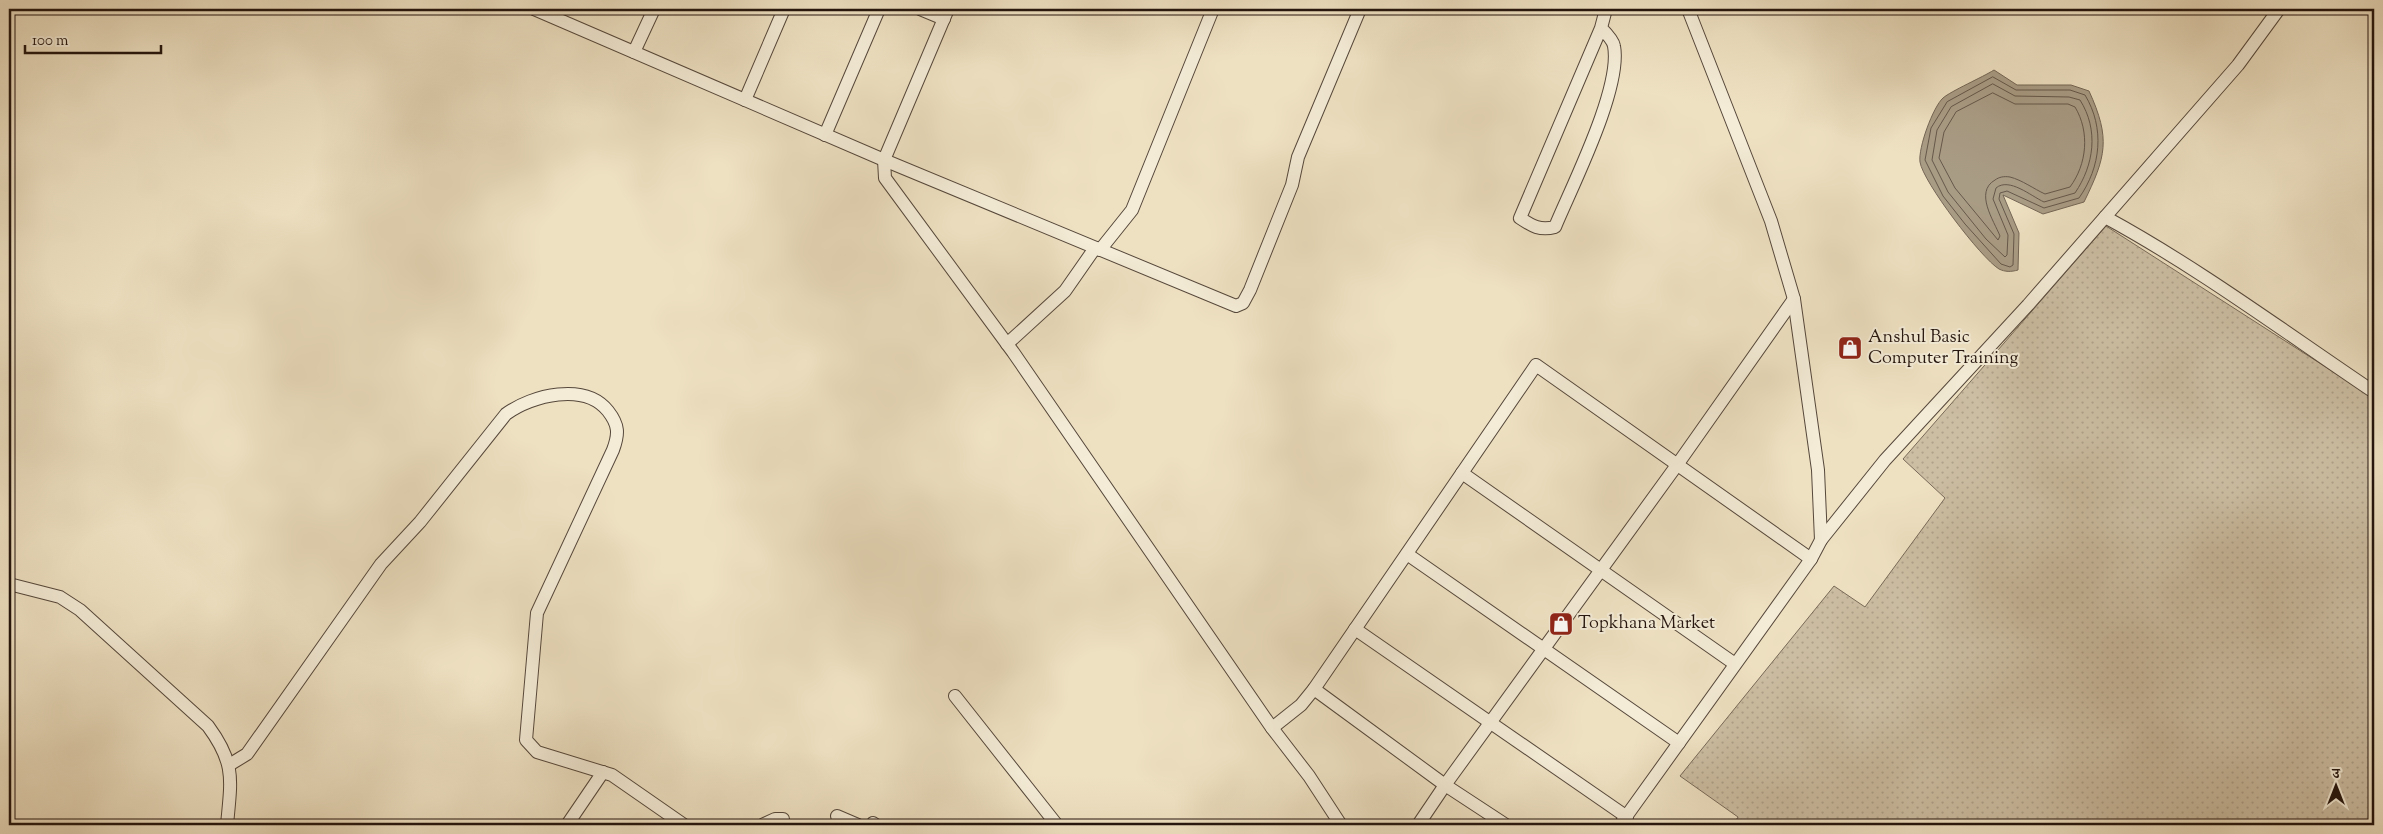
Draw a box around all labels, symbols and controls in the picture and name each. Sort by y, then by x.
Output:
scale bar [25,22,161,54]
text: 100 m [32,31,69,52]
place label: Anshul Basic Computer Training [1868,325,2018,372]
shop icon: Anshul Basic Computer Training [1837,335,1863,361]
shop icon: Topkhana Market [1548,611,1574,637]
place label: Topkhana Market [1578,611,1715,637]
north arrow [2310,762,2360,812]
text: उ [2331,765,2340,785]

